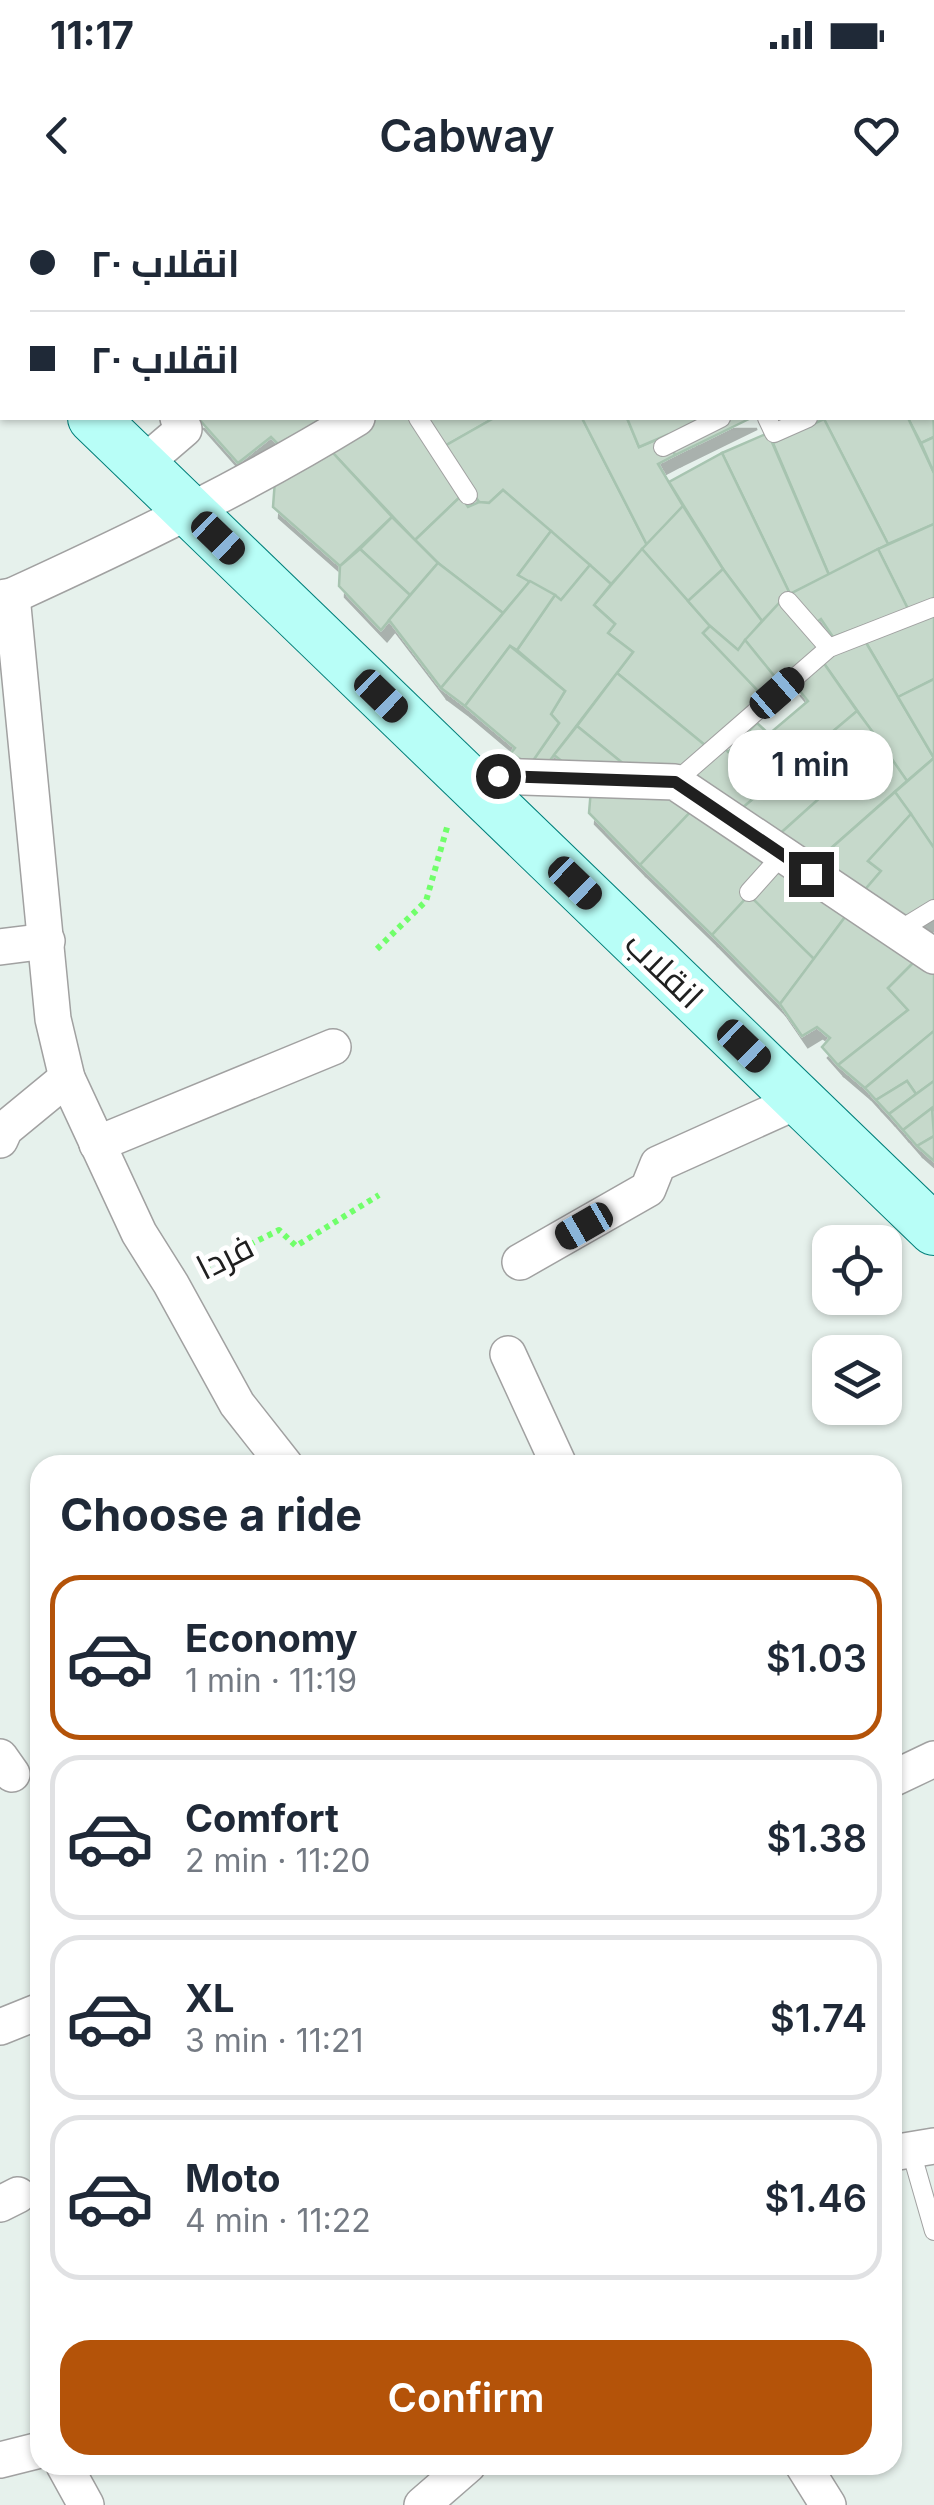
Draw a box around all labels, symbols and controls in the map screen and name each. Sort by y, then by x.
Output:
text: 11:17 [50,12,134,58]
icon: back [30,108,85,163]
text: Cabway [379,108,555,163]
icon: heart [849,108,904,163]
text: انقلاب ۲۰ [90,240,240,286]
text: انقلاب ۲۰ [90,336,240,382]
car [186,506,250,570]
car [745,662,809,724]
car [349,664,413,728]
callout: 1 min [728,729,894,799]
text: 1 min [771,745,850,784]
route start [476,754,521,799]
car [543,851,607,915]
route end [789,852,834,897]
street label: انقلاب [617,922,712,1016]
car [712,1014,776,1078]
car [551,1198,617,1254]
street label: فردا [189,1224,260,1288]
map controls [812,1225,902,1425]
button: locate [812,1225,902,1315]
button: layers [812,1335,902,1425]
text: Choose a ride [60,1487,362,1542]
icon: car [65,1613,155,1703]
text: Economy [185,1615,358,1661]
text: $1.03 [766,1635,867,1681]
text: 1 min · 11:19 [185,1661,357,1700]
icon: car [65,1793,155,1883]
text: Comfort [185,1795,339,1841]
text: $1.38 [767,1815,867,1861]
text: 2 min · 11:20 [185,1841,370,1880]
icon: car [65,1973,155,2063]
text: XL [185,1975,235,2021]
text: $1.74 [770,1995,867,2041]
text: 3 min · 11:21 [185,2021,363,2060]
icon: car [65,2153,155,2243]
text: Moto [185,2155,281,2201]
text: $1.46 [764,2175,867,2221]
text: 4 min · 11:22 [185,2201,371,2240]
button: Confirm [60,2340,872,2455]

